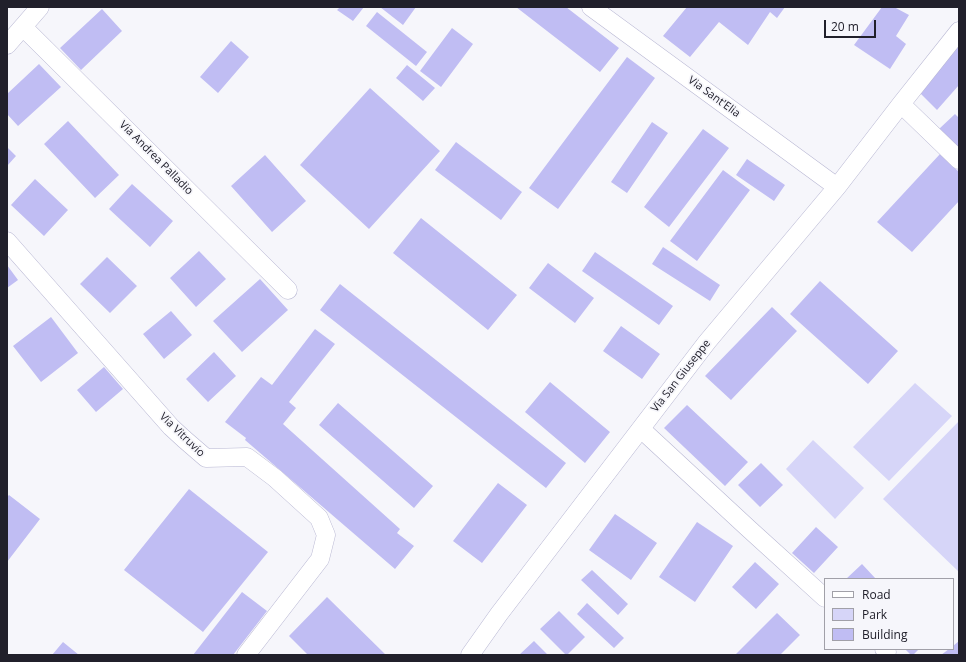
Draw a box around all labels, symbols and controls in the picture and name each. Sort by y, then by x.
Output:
scale bar [826,12,878,38]
text: 20 m [831,18,859,35]
street label: Via Sant'Elia [685,74,743,120]
street label: Via Andrea Palladio [116,118,196,198]
street label: Via San Giuseppe [649,337,713,415]
street label: Via Vitruvio [157,410,207,460]
legend [824,578,954,650]
text: Road [862,586,891,603]
text: Park [862,606,887,623]
text: Building [862,626,907,643]

